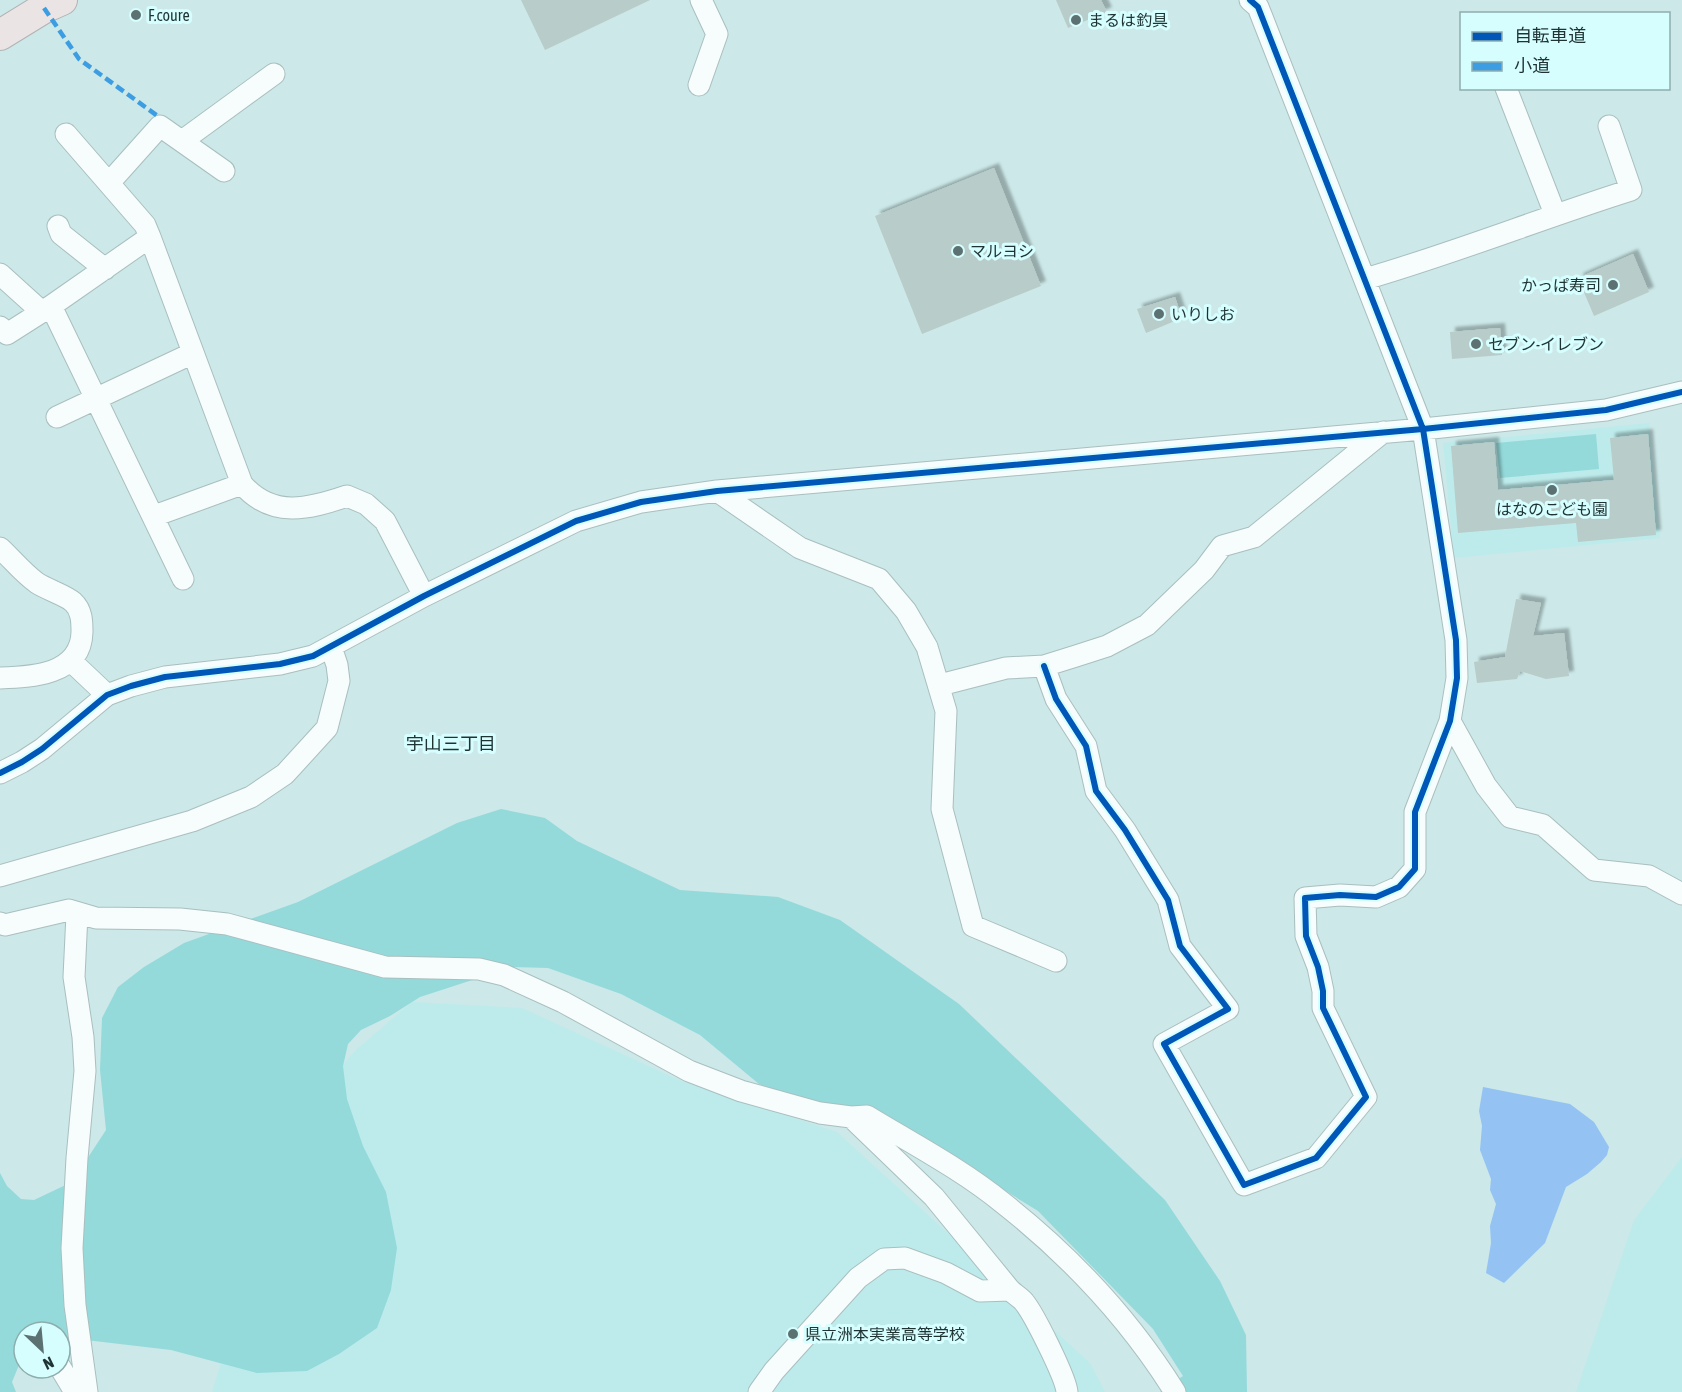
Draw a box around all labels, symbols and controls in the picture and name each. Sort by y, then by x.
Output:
place label: F.coure [148,6,190,24]
marker: F.coure [129,8,143,22]
place label: まるは釣具 [1088,11,1168,29]
legend [1460,12,1670,90]
marker: まるは釣具 [1069,13,1083,27]
text: 自転車道 [1514,25,1586,46]
text: 小道 [1514,55,1550,76]
place label: マルヨシ [970,242,1034,260]
marker: マルヨシ [951,244,965,258]
place label: かっぱ寿司 [1521,276,1601,294]
marker: かっぱ寿司 [1606,278,1620,292]
place label: いりしお [1171,305,1235,323]
marker: いりしお [1152,307,1166,321]
place label: セブン-イレブン [1488,335,1604,353]
marker: セブン-イレブン [1469,337,1483,351]
marker: はなのこども園 [1545,483,1559,497]
place label: はなのこども園 [1496,500,1608,518]
district label: 宇山三丁目 [406,733,496,754]
north arrow [12,1320,72,1380]
place label: 県立洲本実業高等学校 [805,1325,965,1343]
marker: 県立洲本実業高等学校 [786,1327,800,1341]
text: N [40,1353,57,1374]

